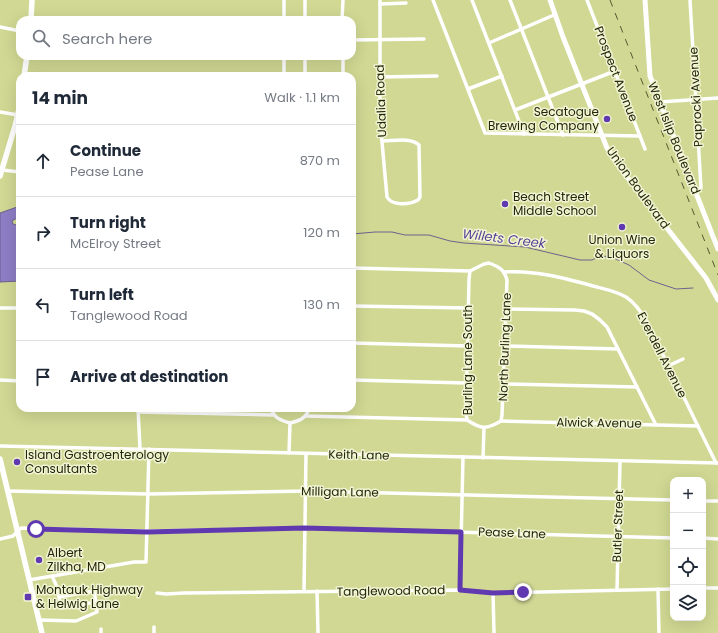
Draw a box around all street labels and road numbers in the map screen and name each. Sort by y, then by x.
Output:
street label: Prospect Avenue [590,24,642,124]
street label: Paprocki Avenue [684,47,707,147]
street label: Udalia Road [371,64,390,138]
street label: West Islip Boulevard [644,79,705,197]
street label: Union Boulevard [603,143,674,232]
street label: North Burling Lane [494,292,515,402]
street label: Burling Lane South [459,305,476,415]
street label: Everdell Avenue [633,309,691,401]
street label: Alwick Avenue [556,413,642,432]
street label: Keith Lane [328,445,390,464]
street label: Milligan Lane [301,482,379,501]
street label: Butler Street [608,489,627,563]
street label: Pease Lane [478,523,546,542]
street label: Tanglewood Road [337,581,445,600]

